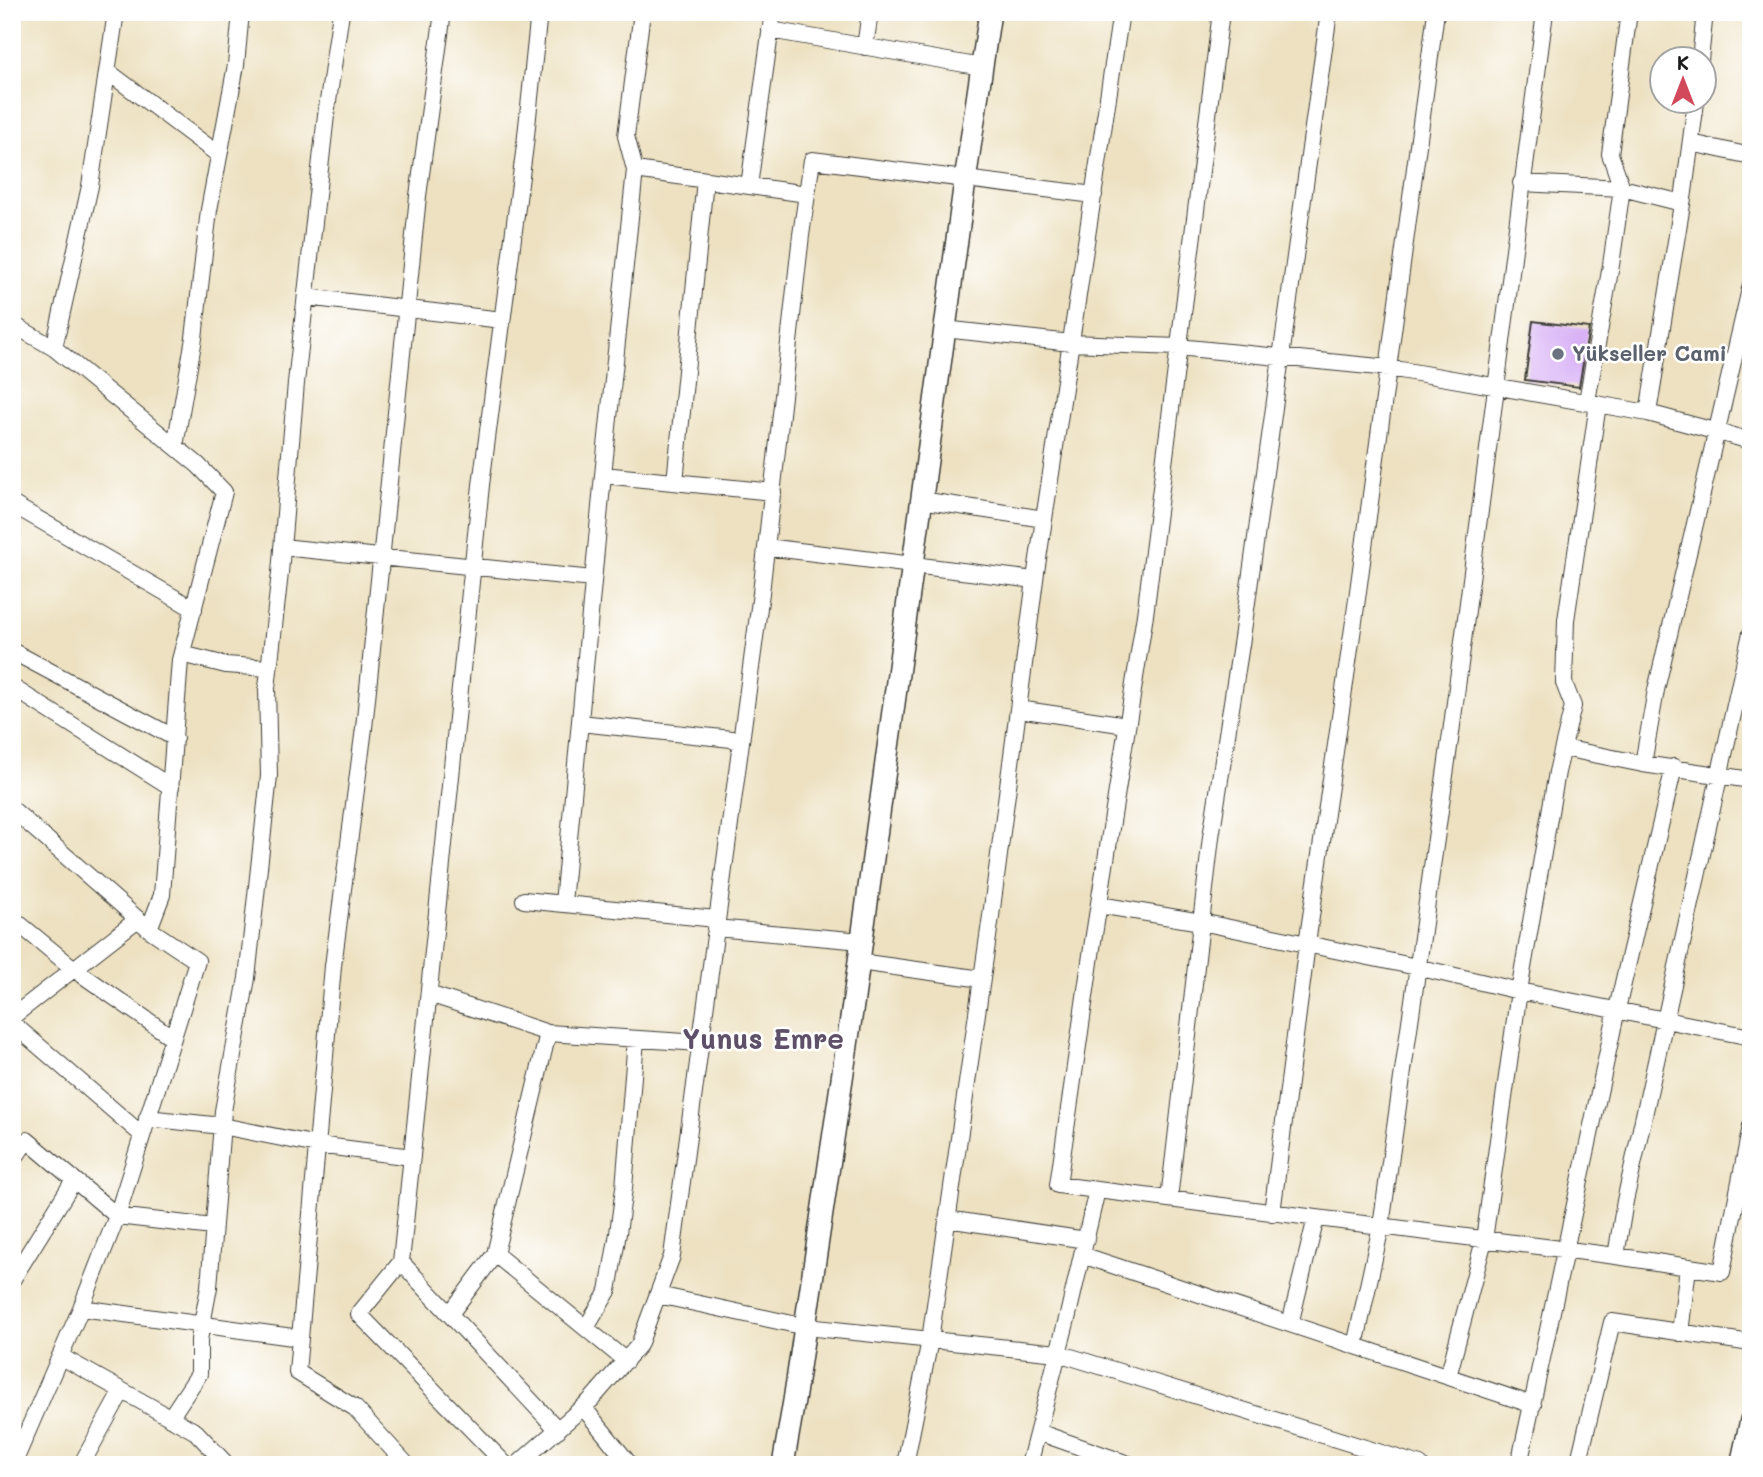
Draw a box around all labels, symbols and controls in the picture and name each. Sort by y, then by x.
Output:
north arrow [1648,46,1718,116]
text: K [1677,50,1689,75]
place label: Yükseller Cami [1572,339,1727,366]
marker: Yükseller Cami [1550,346,1566,362]
district label: Yunus Emre [682,1020,844,1056]

